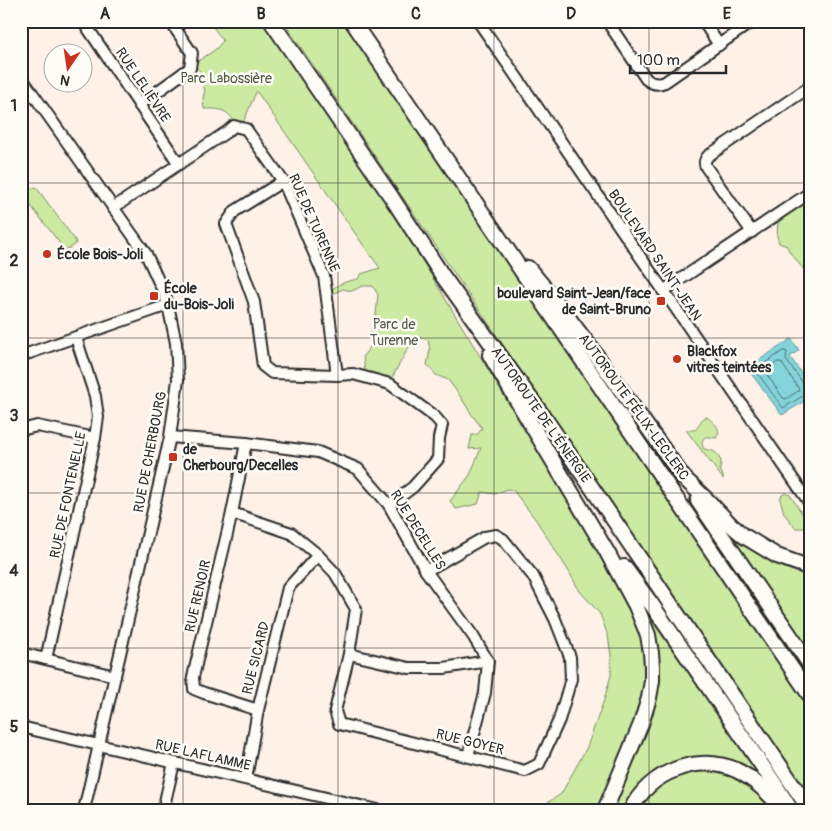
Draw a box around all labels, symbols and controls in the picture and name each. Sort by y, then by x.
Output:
text: A [100,4,111,24]
text: B [256,4,266,24]
text: C [411,4,421,24]
text: D [566,4,576,24]
text: E [723,4,732,24]
north arrow [42,42,92,92]
scale bar [630,42,726,74]
street label: RUE LELIÈVRE [112,44,175,126]
text: 100 m [637,51,680,70]
park label: Parc Labossière [180,70,272,87]
text: N [59,71,72,90]
text: 1 [11,96,17,116]
street label: RUE DE TURENNE [285,171,343,275]
street label: BOULEVARD SAINT-JEAN [605,186,705,324]
place label: École Bois-Joli [57,245,143,263]
marker: École Bois-Joli [41,248,53,260]
text: 2 [10,251,19,271]
place label: École du-Bois-Joli [164,279,235,313]
place label: boulevard Saint-Jean/face de Saint-Bruno [497,285,652,318]
marker: École du-Bois-Joli [148,290,160,302]
marker: boulevard Saint-Jean/face de Saint-Bruno [655,295,667,307]
park label: Parc de Turenne [370,316,418,349]
street label: AUTOROUTE FÉLIX-LECLERC [575,330,694,484]
street label: AUTOROUTE DE L'ÉNERGIE [487,343,595,486]
place label: Blackfox vitres teintées [686,343,772,376]
marker: Blackfox vitres teintées [671,353,683,365]
street label: RUE DE CHERBOURG [130,390,170,514]
text: 3 [10,406,19,426]
street label: RUE DE FONTENELLE [46,430,90,560]
place label: de Cherbourg/Decelles [183,441,299,474]
marker: de Cherbourg/Decelles [167,451,179,463]
street label: RUE DECELLES [387,487,449,573]
street label: RUE RENOIR [181,558,215,634]
text: 4 [9,561,19,581]
street label: RUE SICARD [239,620,273,696]
text: 5 [10,717,19,737]
street label: RUE GOYER [434,725,506,759]
street label: RUE LAFLAMME [154,736,252,774]

